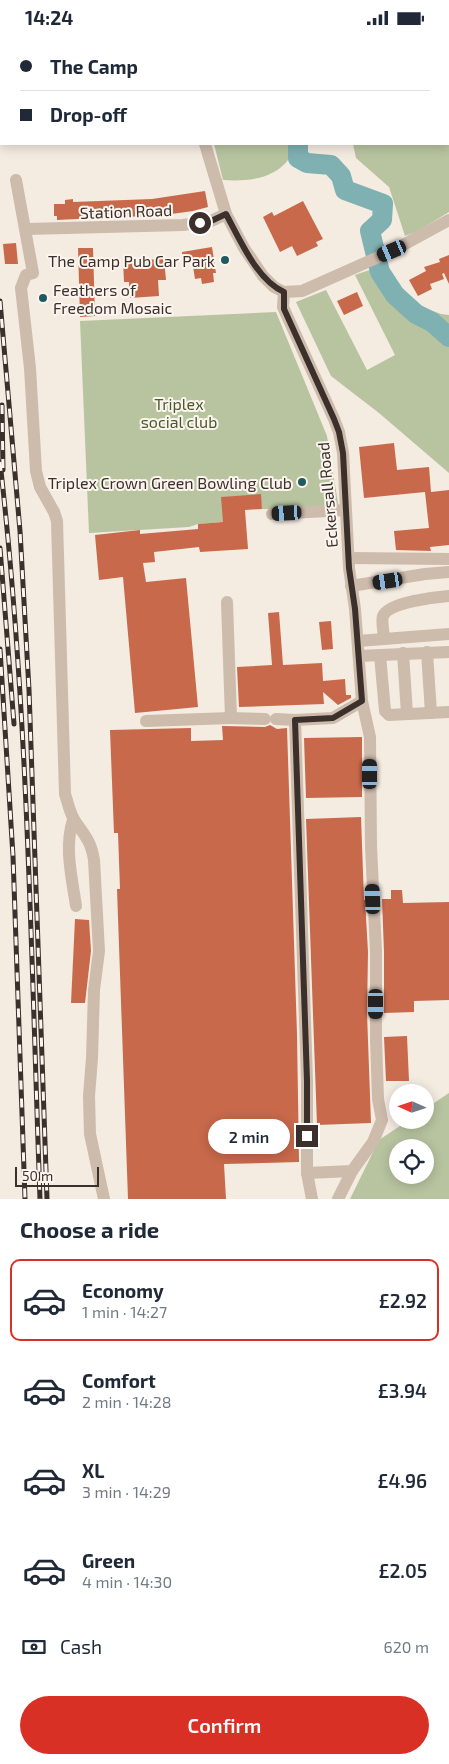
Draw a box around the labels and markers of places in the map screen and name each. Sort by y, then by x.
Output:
place label: The Camp Pub Car Park [48,251,215,270]
marker: The Camp Pub Car Park [219,254,231,266]
place label: Feathers of Freedom Mosaic [53,280,173,317]
marker: Feathers of Freedom Mosaic [37,292,49,304]
place label: Triplex Crown Green Bowling Club [48,473,292,492]
marker: Triplex Crown Green Bowling Club [296,476,308,488]

